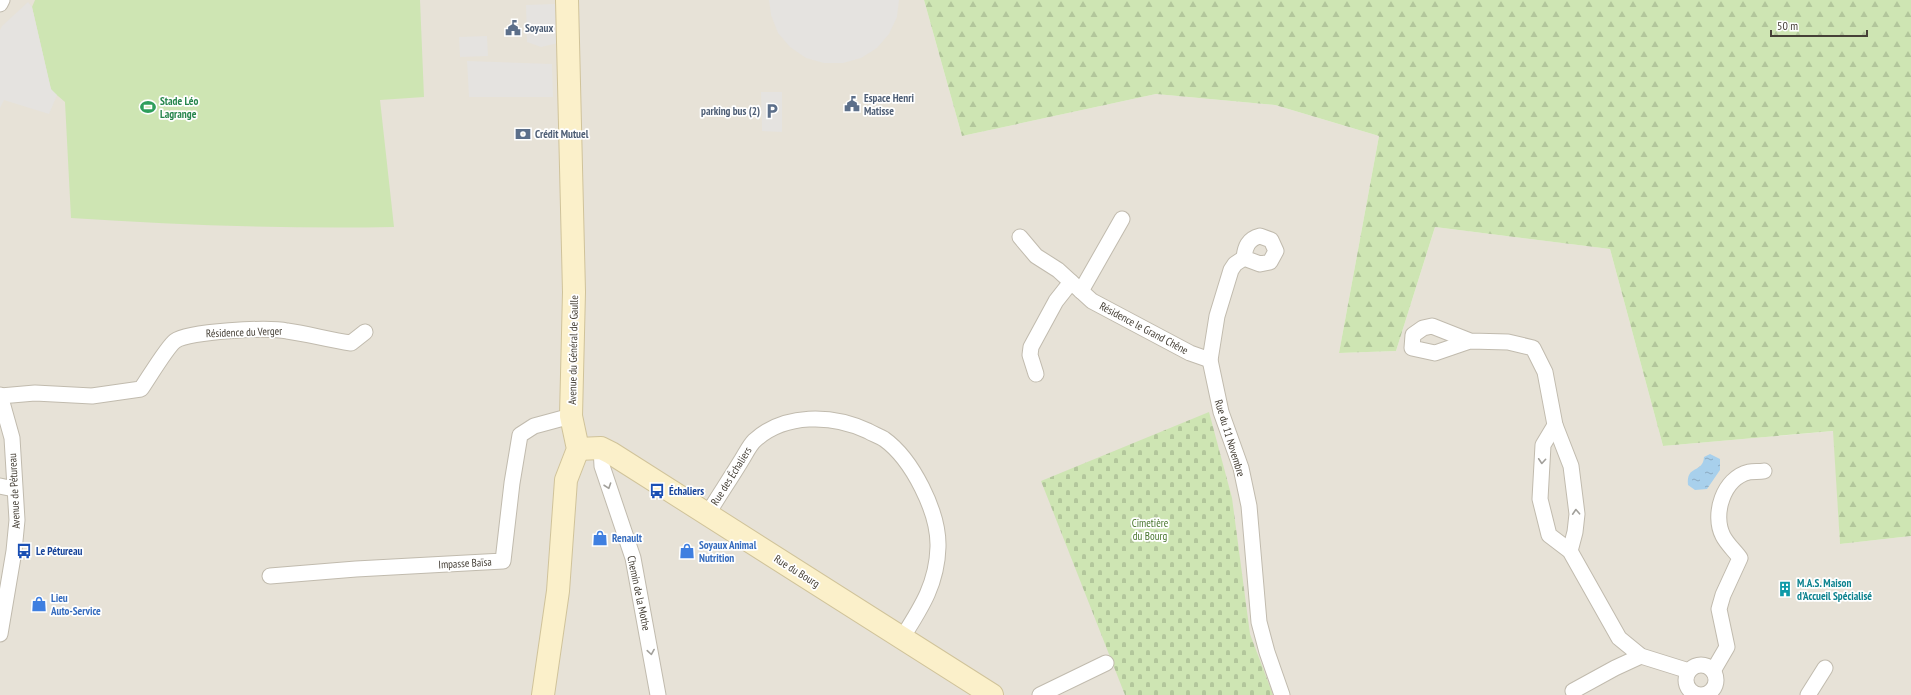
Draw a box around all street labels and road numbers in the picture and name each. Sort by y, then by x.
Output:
street label: Avenue du Général de Gaulle [565,295,581,405]
street label: Résidence le Grand Chêne [1097,299,1191,357]
street label: Résidence du Verger [206,324,282,340]
street label: Rue du 11 Novembre [1212,398,1249,479]
street label: Rue des Échaliers [707,444,755,508]
street label: Avenue de Pétureau [5,453,23,529]
street label: Rue du Bourg [772,551,823,591]
street label: Chemin de la Mothe [624,554,654,632]
street label: Impasse Baïsa [438,555,492,571]

